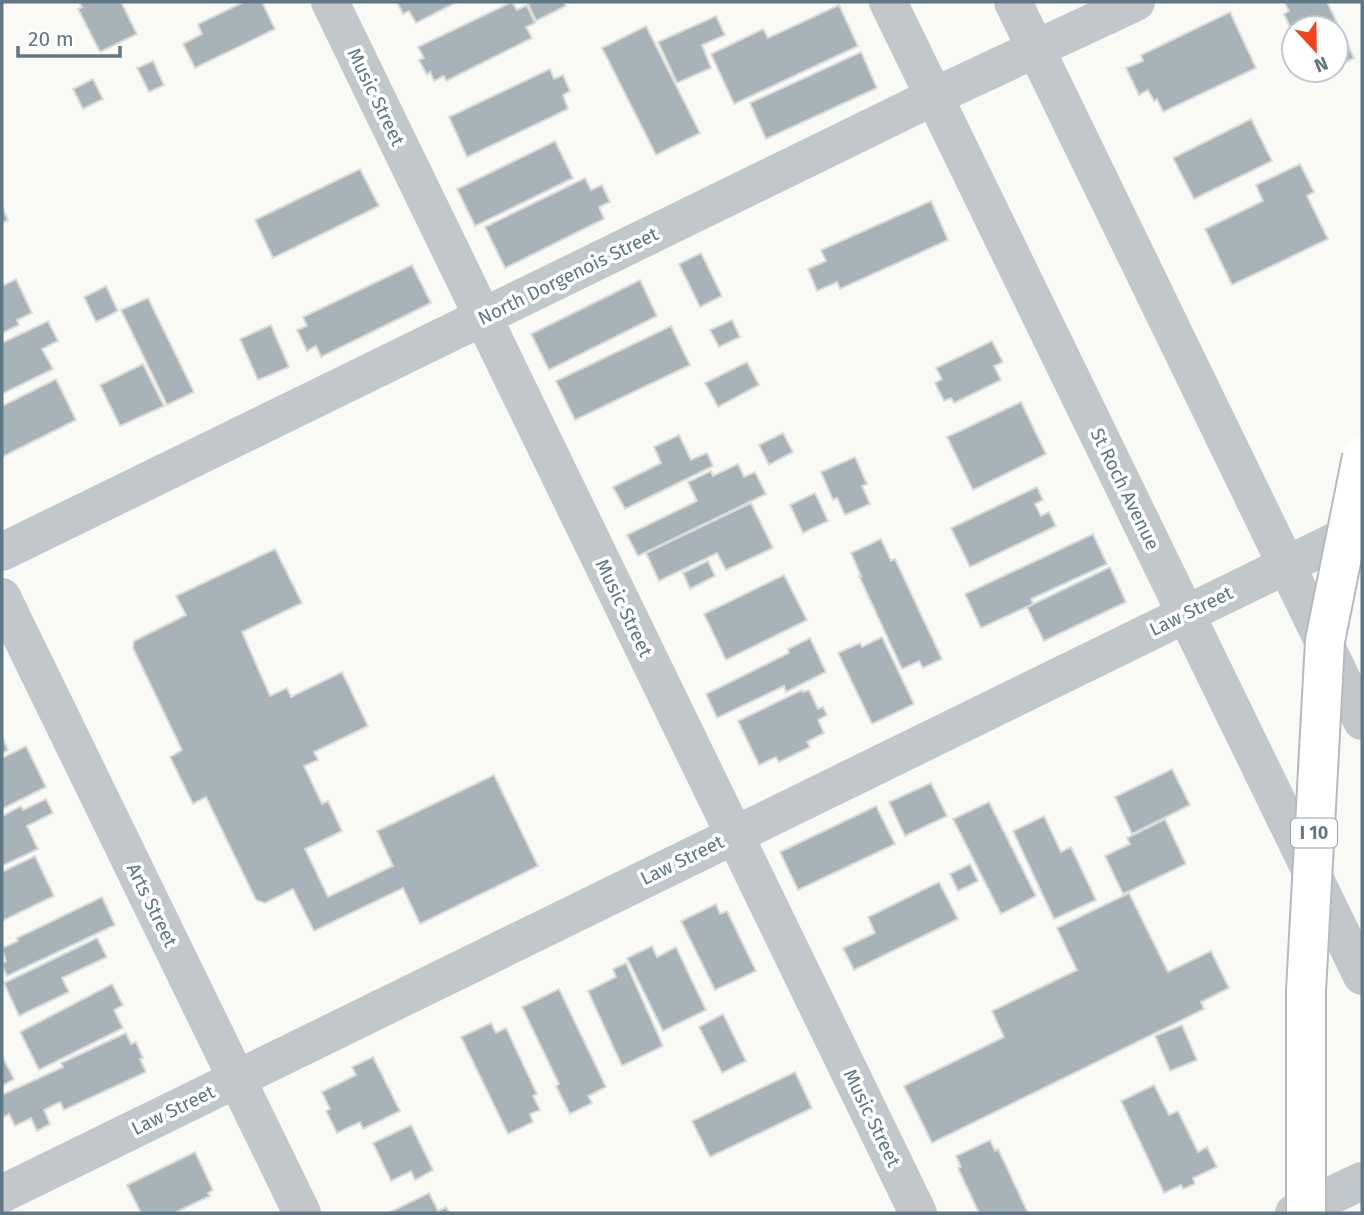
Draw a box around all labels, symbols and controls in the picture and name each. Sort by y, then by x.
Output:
scale bar [18,14,119,58]
north arrow [1280,14,1350,84]
text: 20 m [28,26,74,52]
street label: Music Street [342,44,410,150]
text: N [1311,51,1331,77]
street label: North Dorgenois Street [474,222,662,330]
street label: St Roch Avenue [1086,424,1164,554]
street label: Music Street [590,555,658,661]
street label: Law Street [1146,581,1236,641]
road number: I 10 [1291,818,1337,848]
street label: Law Street [637,830,727,890]
street label: Arts Street [122,859,182,951]
street label: Music Street [838,1065,906,1171]
street label: Law Street [128,1080,218,1140]

